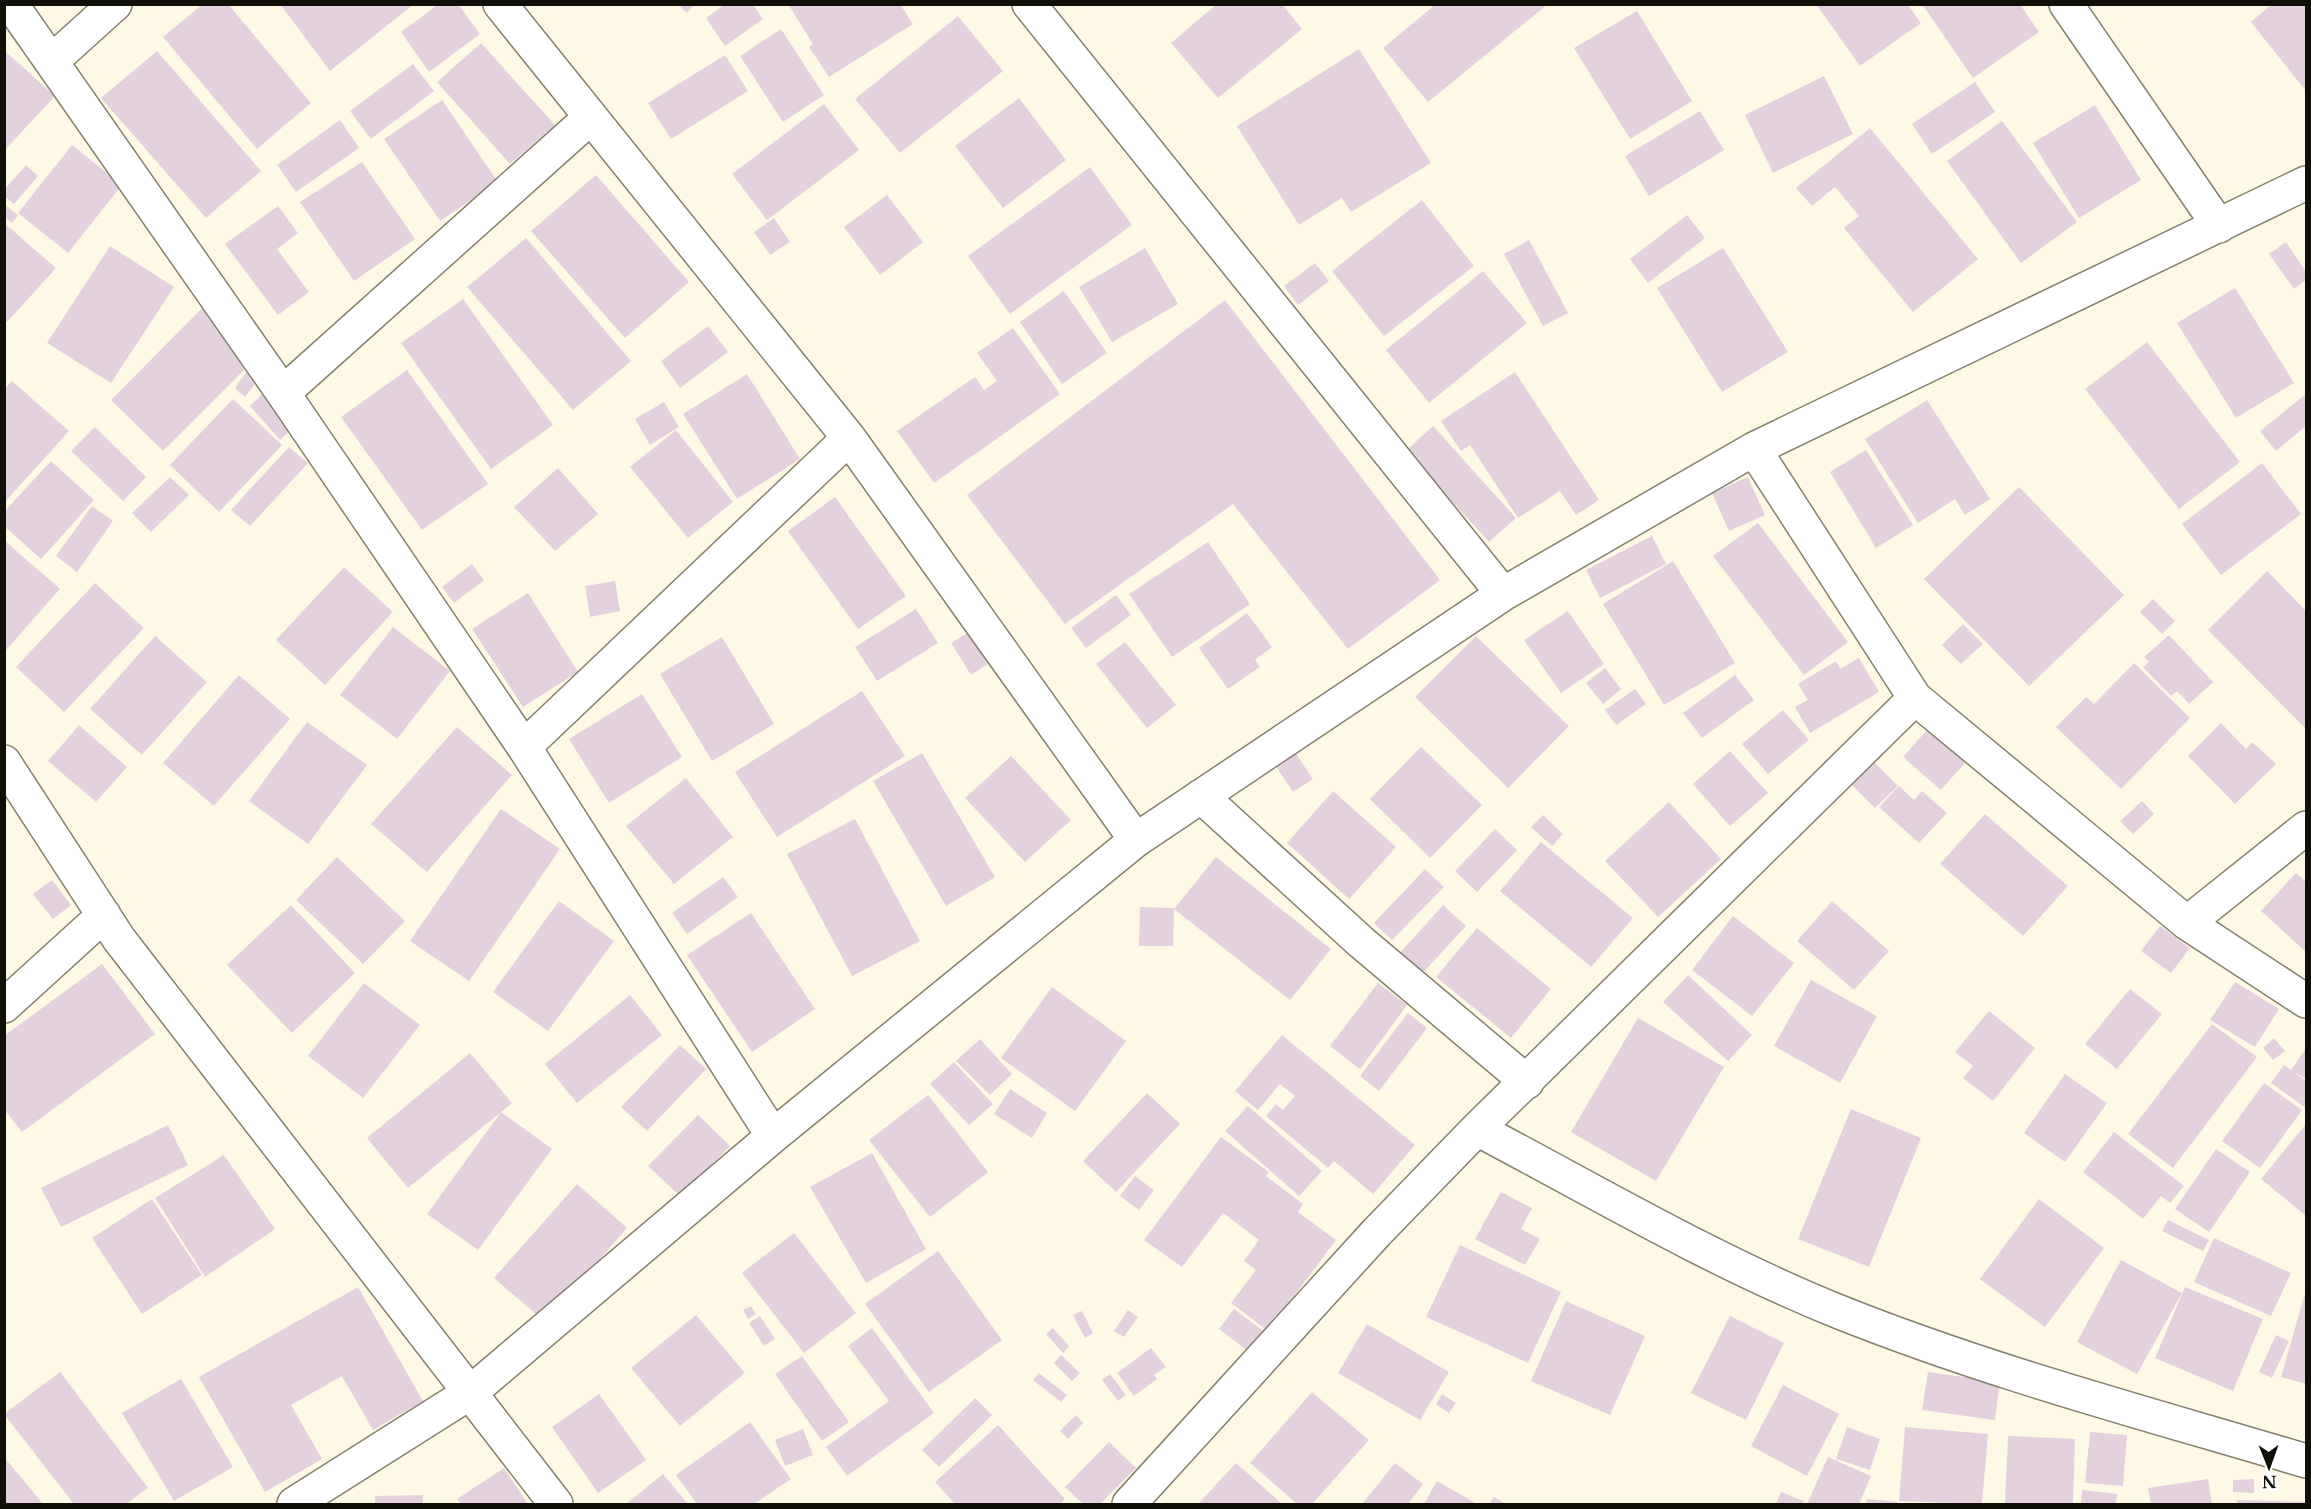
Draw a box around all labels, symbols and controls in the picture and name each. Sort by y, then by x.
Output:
north arrow [2239,1437,2299,1497]
text: N [2262,1472,2277,1492]

